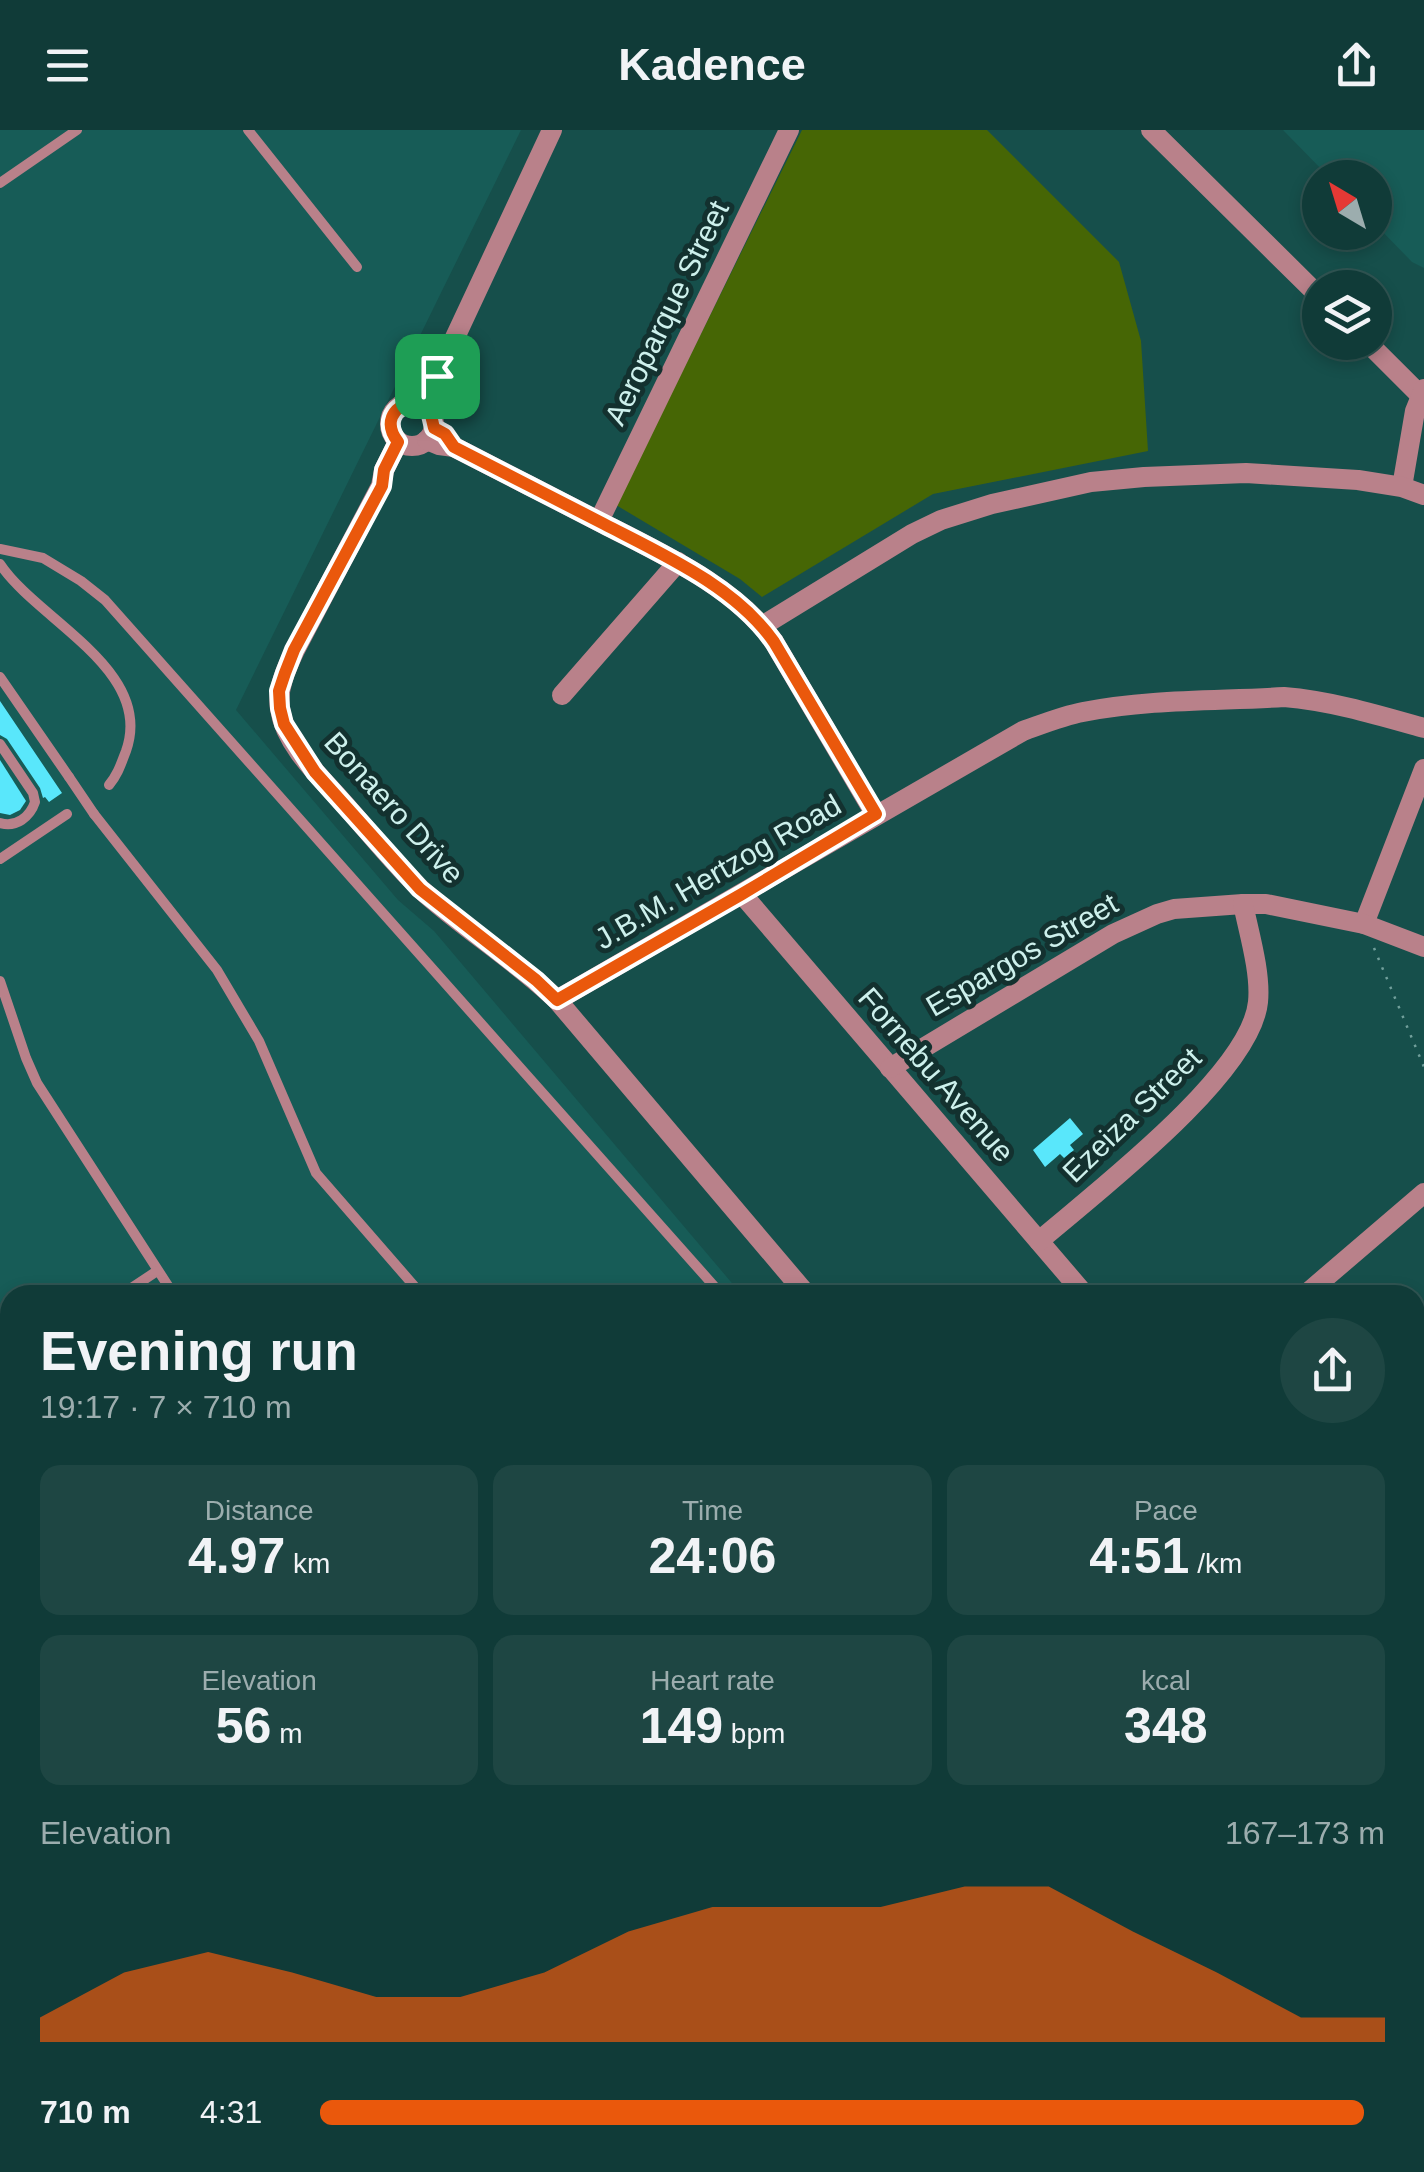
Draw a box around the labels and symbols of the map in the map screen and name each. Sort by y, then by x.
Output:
north arrow [1302,160,1392,250]
street label: Aeroparque Street [598,195,735,430]
pin [395,334,480,419]
street label: Bonaero Drive [318,725,471,890]
street label: J.B.M. Hertzog Road [589,788,847,955]
street label: Espargos Street [920,886,1124,1023]
street label: Fornebu Avenue [852,981,1021,1168]
street label: Ezeiza Street [1056,1040,1208,1188]

